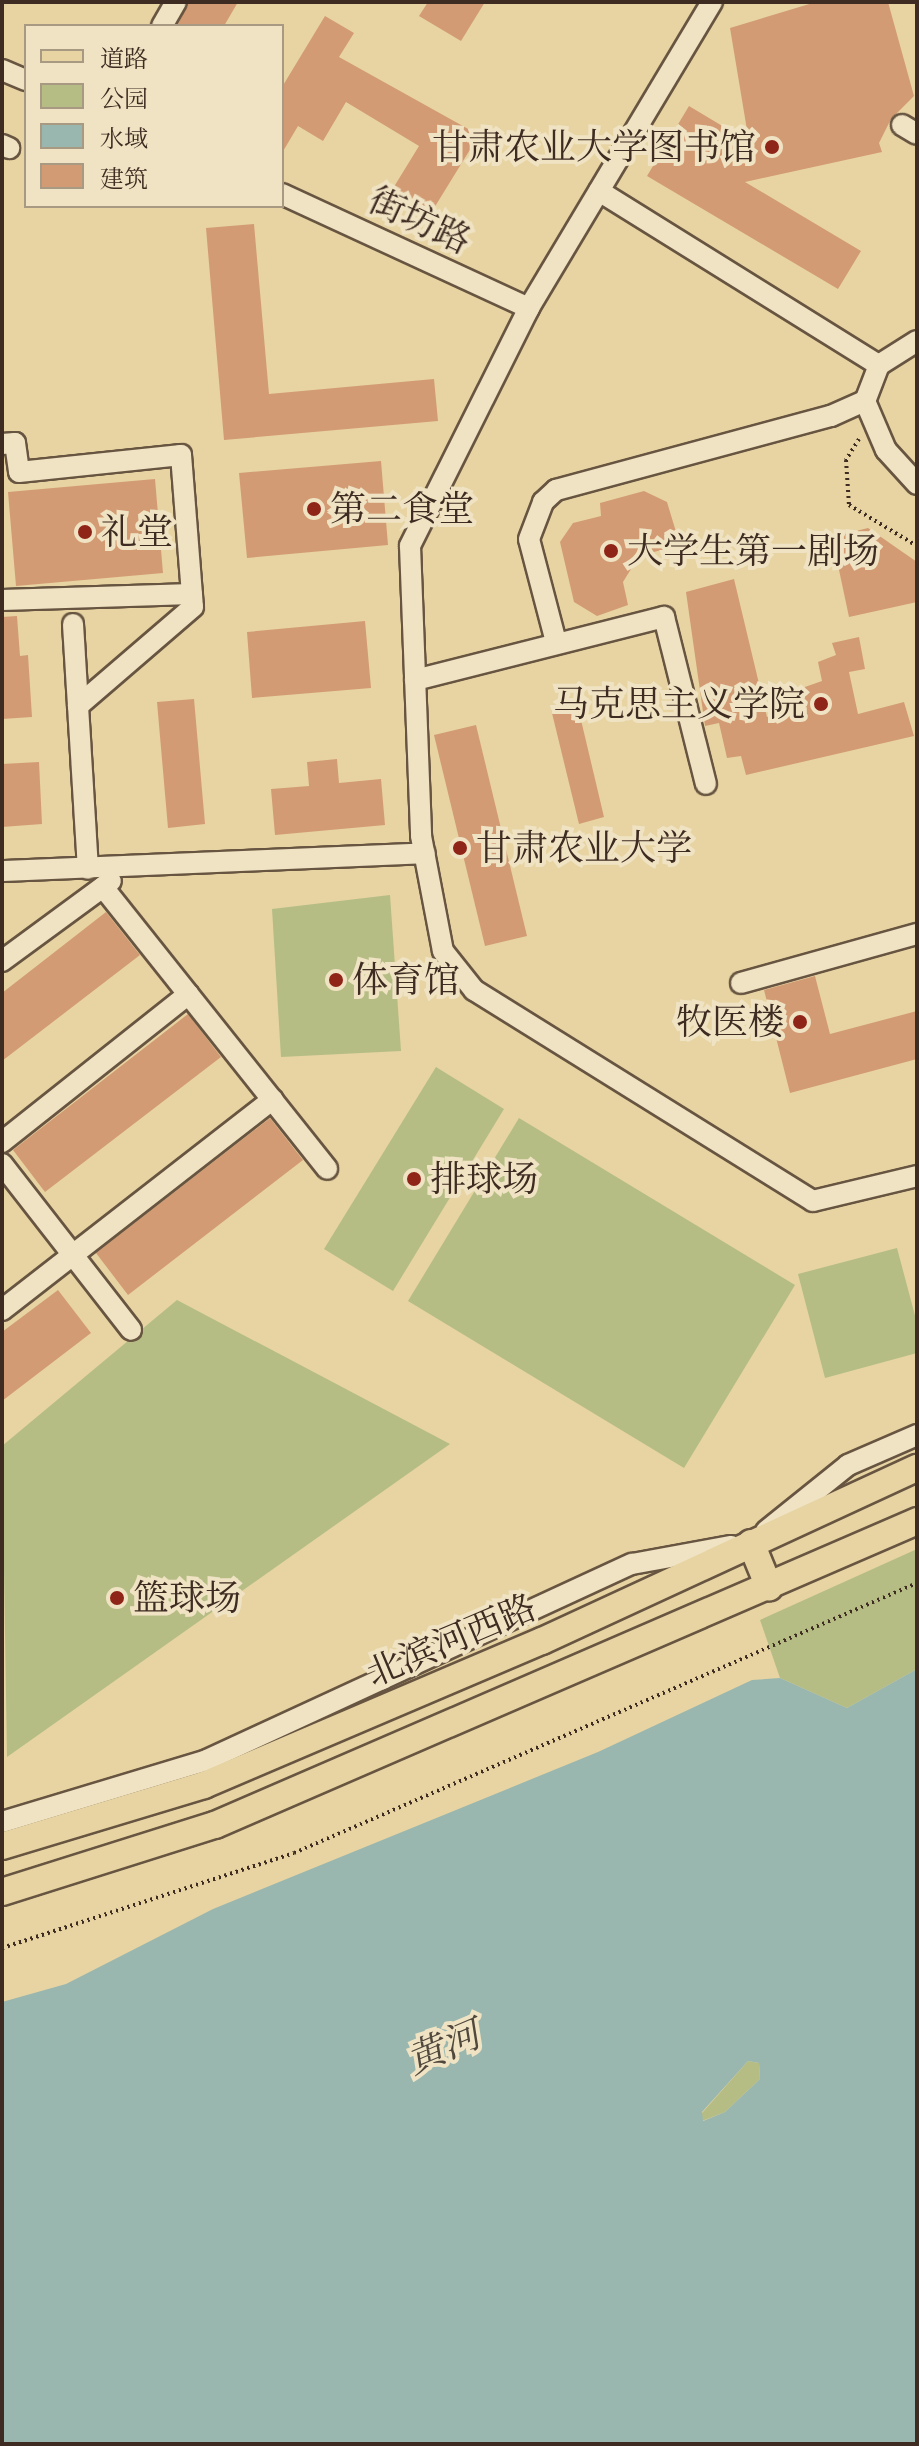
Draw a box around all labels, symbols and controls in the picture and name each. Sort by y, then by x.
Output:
legend [24,24,284,208]
text: 道路 [100,43,148,74]
text: 公园 [100,83,148,114]
text: 水域 [100,123,148,154]
place label: 甘肃农业大学图书馆 [432,125,756,169]
marker: 甘肃农业大学图书馆 [763,138,781,156]
text: 建筑 [100,163,148,194]
street label: 街坊路 [362,178,478,262]
place label: 第二食堂 [330,487,474,531]
marker: 第二食堂 [305,500,323,518]
place label: 礼堂 [101,510,173,554]
marker: 礼堂 [76,523,94,541]
place label: 大学生第一剧场 [627,529,879,573]
marker: 大学生第一剧场 [602,542,620,560]
place label: 马克思主义学院 [553,682,805,726]
marker: 马克思主义学院 [812,695,830,713]
place label: 甘肃农业大学 [476,826,692,870]
marker: 甘肃农业大学 [451,839,469,857]
place label: 体育馆 [352,958,460,1002]
marker: 体育馆 [327,971,345,989]
place label: 牧医楼 [676,1000,784,1044]
marker: 牧医楼 [791,1013,809,1031]
place label: 排球场 [430,1157,538,1201]
marker: 排球场 [405,1170,423,1188]
place label: 篮球场 [133,1576,241,1620]
street label: 北滨河西路 [360,1585,542,1695]
marker: 篮球场 [108,1589,126,1607]
water label: 黄河 [399,2011,487,2083]

